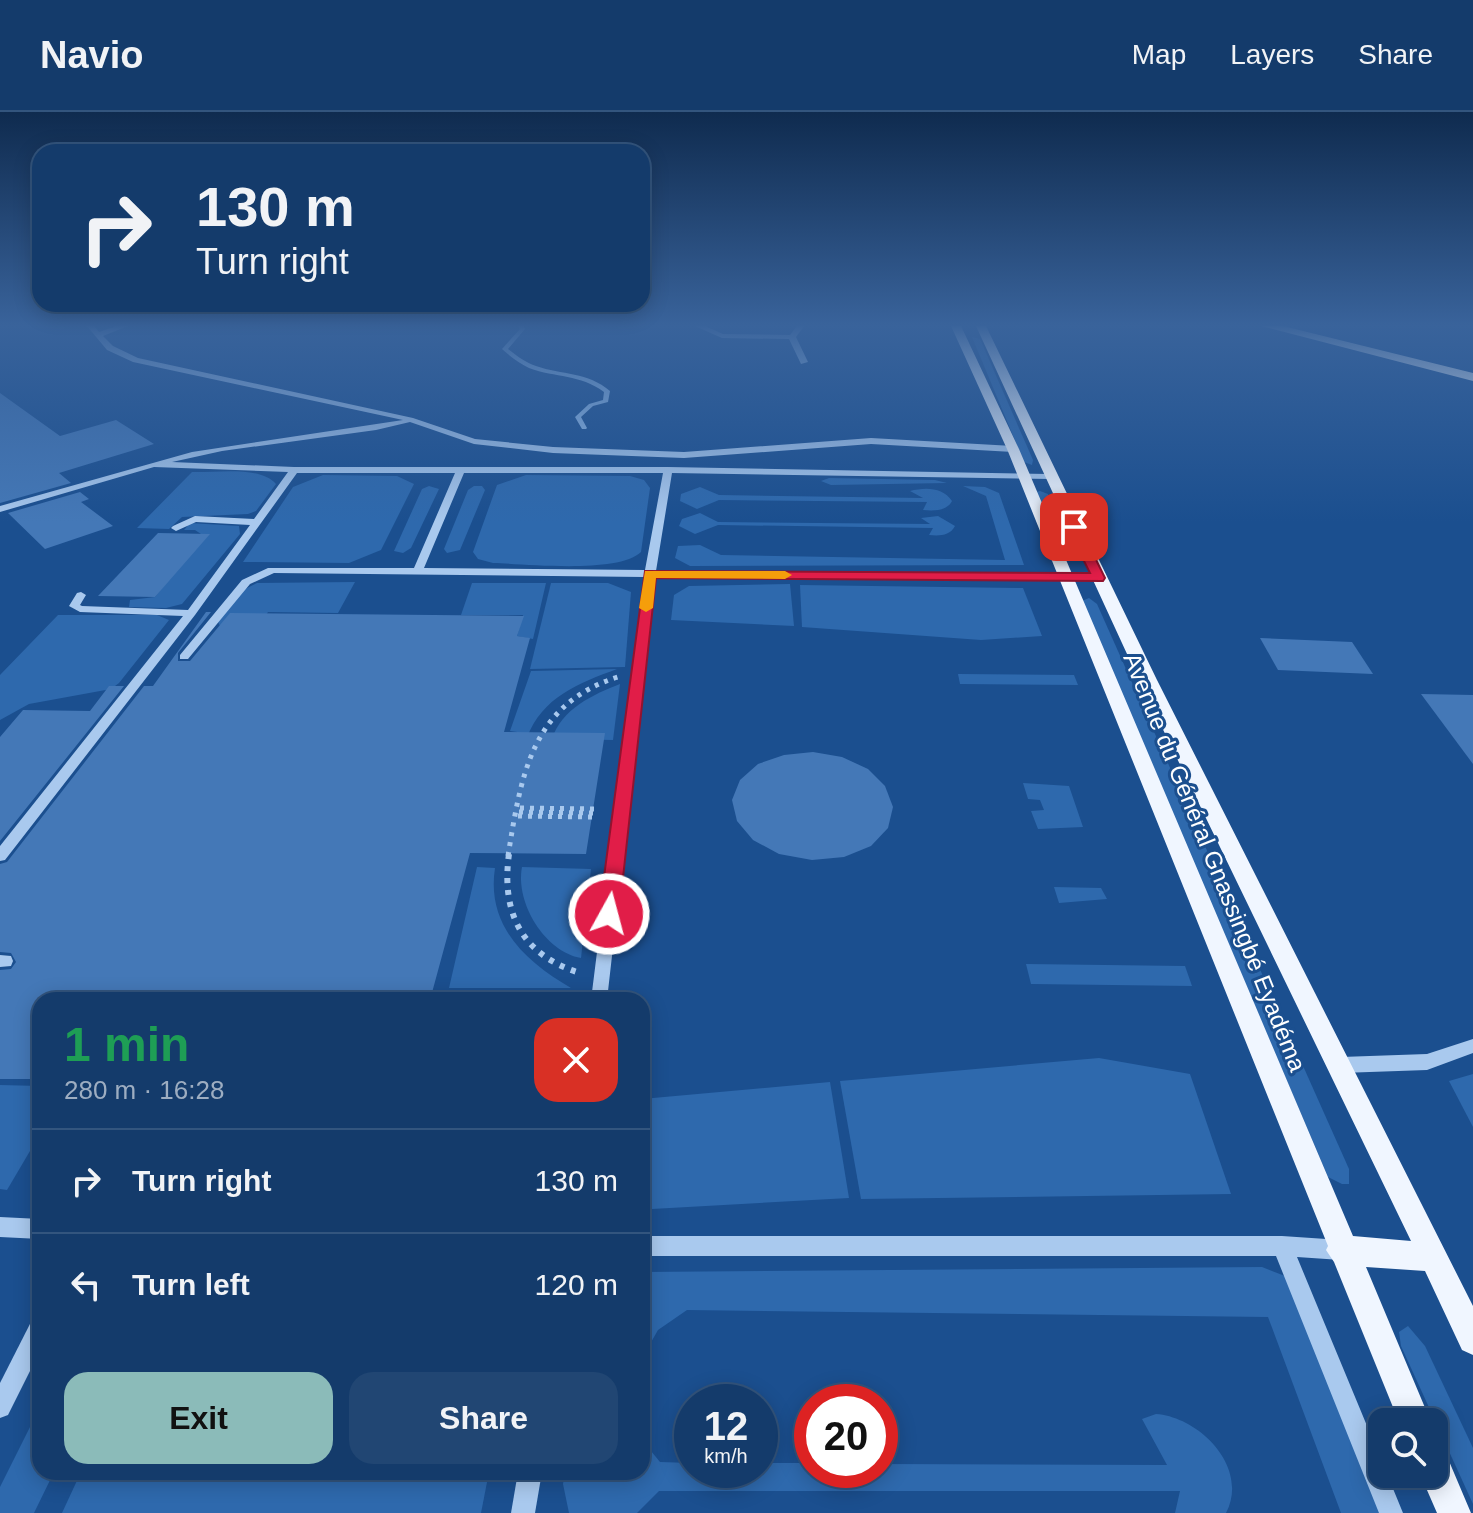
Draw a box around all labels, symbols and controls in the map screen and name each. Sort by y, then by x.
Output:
text: Navio [40,34,143,76]
text: Map [1132,39,1186,70]
text: Layers [1230,39,1314,70]
text: Share [1358,39,1433,70]
text: 130 m [196,175,355,238]
icon: right [64,176,168,280]
text: Turn right [196,241,349,282]
pin [1040,493,1108,561]
icon: arrive [1052,505,1096,549]
street label: Avenue du Général Gnassingbé Eyadéma [1118,649,1312,1076]
position arrow [567,872,651,956]
text: 1 min [64,1018,189,1071]
button: close [534,1018,618,1102]
text: 280 m · 16:28 [64,1075,224,1105]
icon: right [64,1159,108,1203]
text: Turn right [132,1164,271,1197]
text: 130 m [535,1164,618,1197]
icon: left [64,1263,108,1307]
text: Turn left [132,1268,250,1301]
text: 120 m [535,1268,618,1301]
button: Exit [64,1372,333,1464]
button: Share [349,1372,618,1464]
speed limit sign: 20 [794,1384,898,1488]
text: 12 [704,1404,748,1448]
map controls [1368,1408,1448,1488]
button: search [1368,1408,1448,1488]
text: km/h [704,1445,748,1467]

